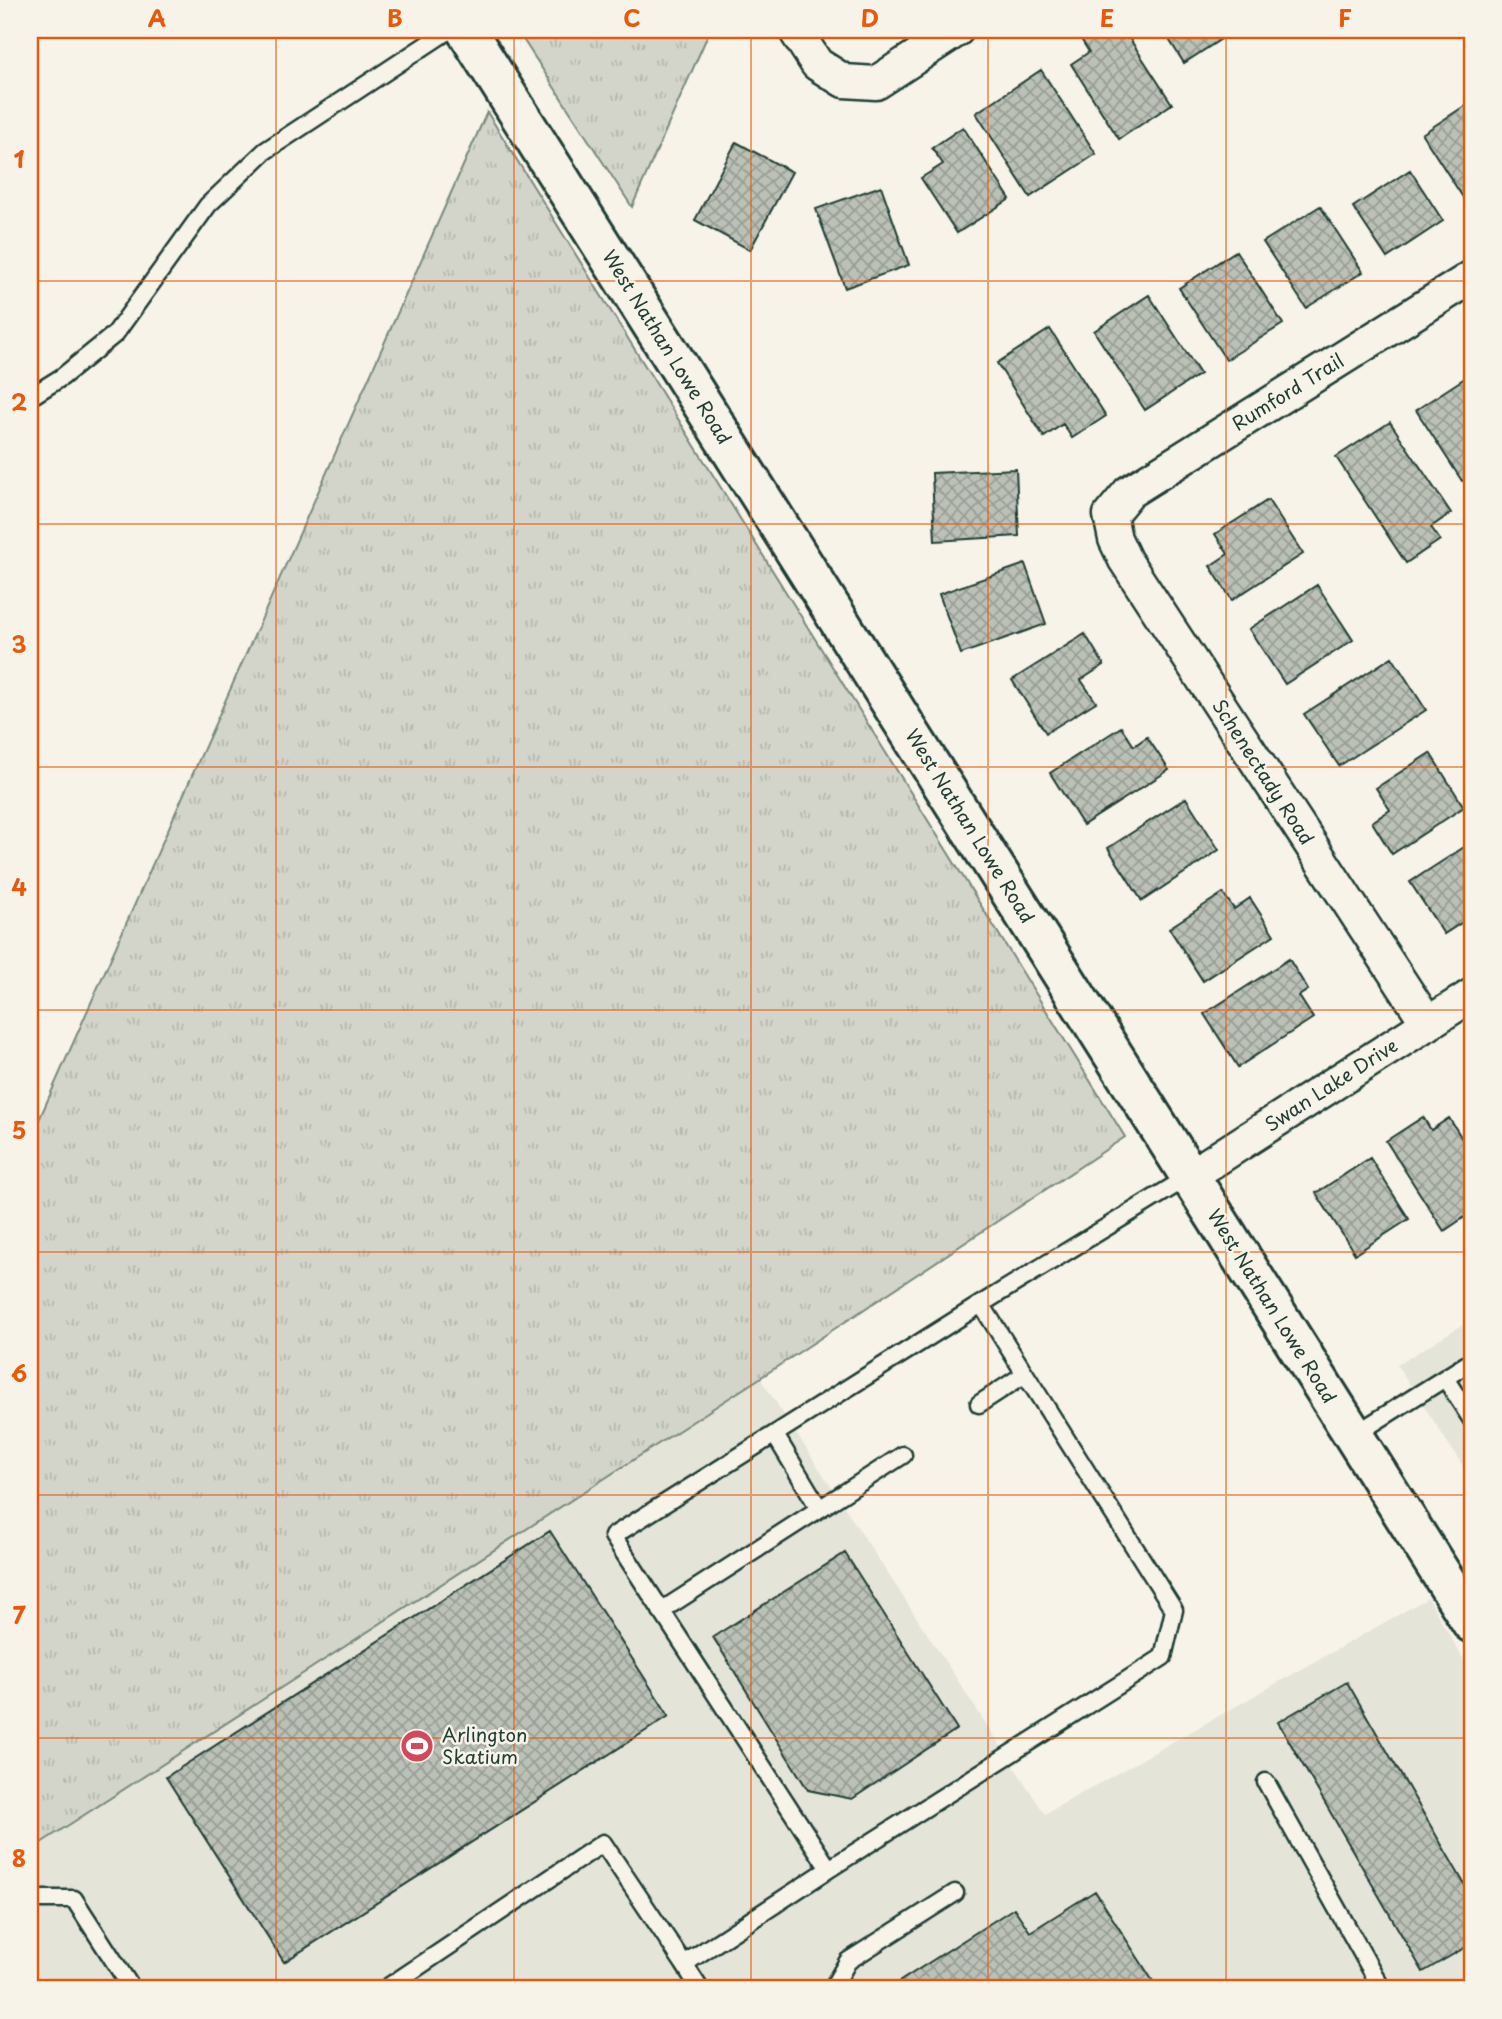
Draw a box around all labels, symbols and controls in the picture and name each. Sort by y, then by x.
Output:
text: A [148,0,166,35]
text: B [387,0,403,35]
text: C [623,0,641,35]
text: D [861,0,879,35]
text: E [1100,0,1114,35]
text: F [1338,0,1352,35]
text: 1 [14,141,25,176]
street label: West Nathan Lowe Road [596,244,739,449]
street label: Rumford Trail [1226,346,1349,437]
text: 2 [11,384,27,419]
text: 3 [11,626,27,661]
street label: Schenectady Road [1206,693,1322,850]
street label: West Nathan Lowe Road [899,723,1042,928]
text: 4 [11,869,27,904]
street label: Swan Lake Drive [1258,1031,1402,1138]
text: 5 [12,1112,26,1147]
street label: West Nathan Lowe Road [1201,1203,1344,1408]
text: 6 [11,1355,27,1390]
text: 7 [12,1597,26,1632]
place label: Arlington Skatium [442,1720,527,1770]
sports icon: Arlington Skatium [398,1727,436,1765]
text: 8 [12,1840,26,1875]

